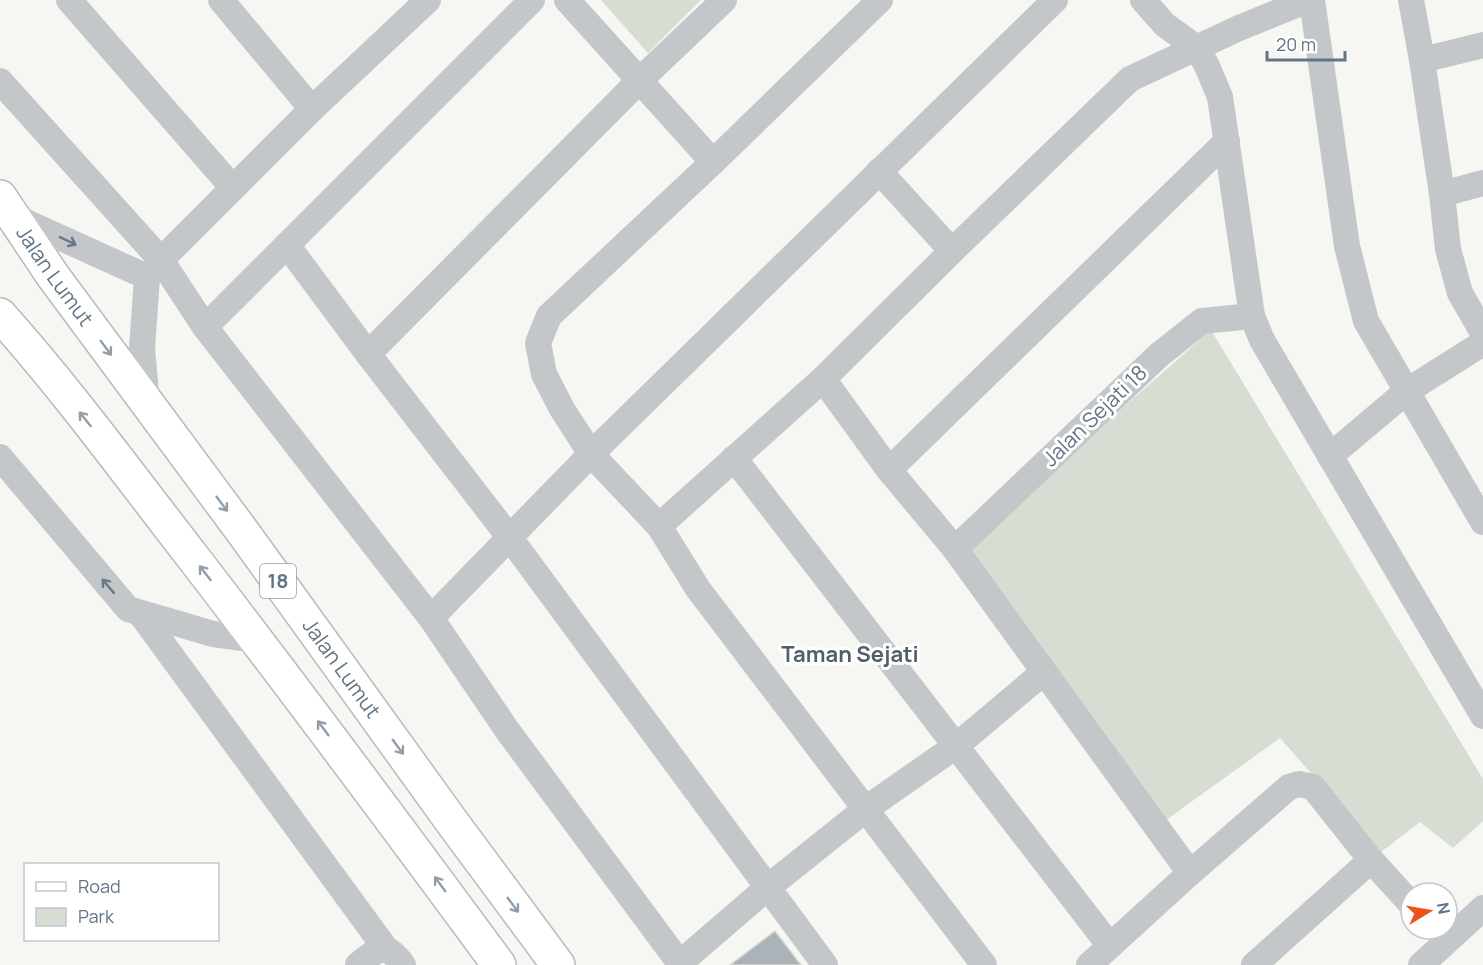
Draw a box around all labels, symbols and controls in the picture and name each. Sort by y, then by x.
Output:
scale bar [1267,24,1345,62]
text: 20 m [1276,32,1316,56]
street label: Jalan Lumut [10,220,100,331]
one-way arrow [59,237,77,248]
one-way arrow [100,339,112,355]
street label: Jalan Sejati 18 [1036,358,1152,472]
one-way arrow [79,411,92,427]
one-way arrow [216,496,228,512]
road number: 18 [260,564,296,598]
one-way arrow [198,565,211,581]
one-way arrow [102,578,115,594]
street label: Jalan Lumut [297,612,387,723]
district label: Taman Sejati [781,639,919,669]
one-way arrow [317,720,330,736]
one-way arrow [392,739,404,755]
legend [24,863,219,941]
text: Road [78,874,121,898]
one-way arrow [433,877,446,893]
north arrow [1399,881,1459,941]
one-way arrow [507,896,520,912]
text: N [1432,900,1456,916]
text: Park [78,904,115,928]

